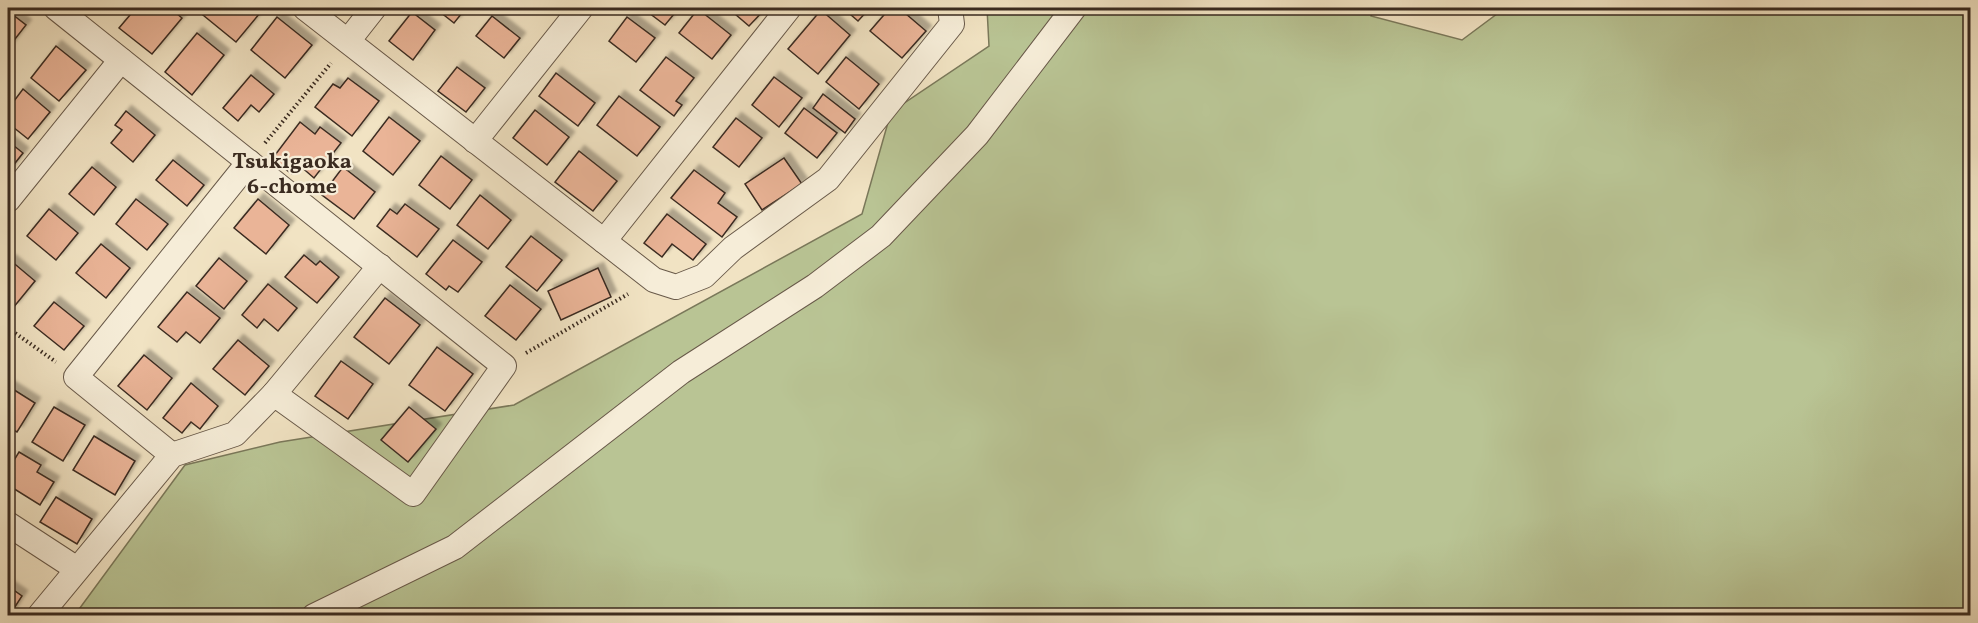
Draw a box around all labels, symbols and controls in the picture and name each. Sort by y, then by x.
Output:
district label: Tsukigaoka 6-chome [232,147,352,203]

